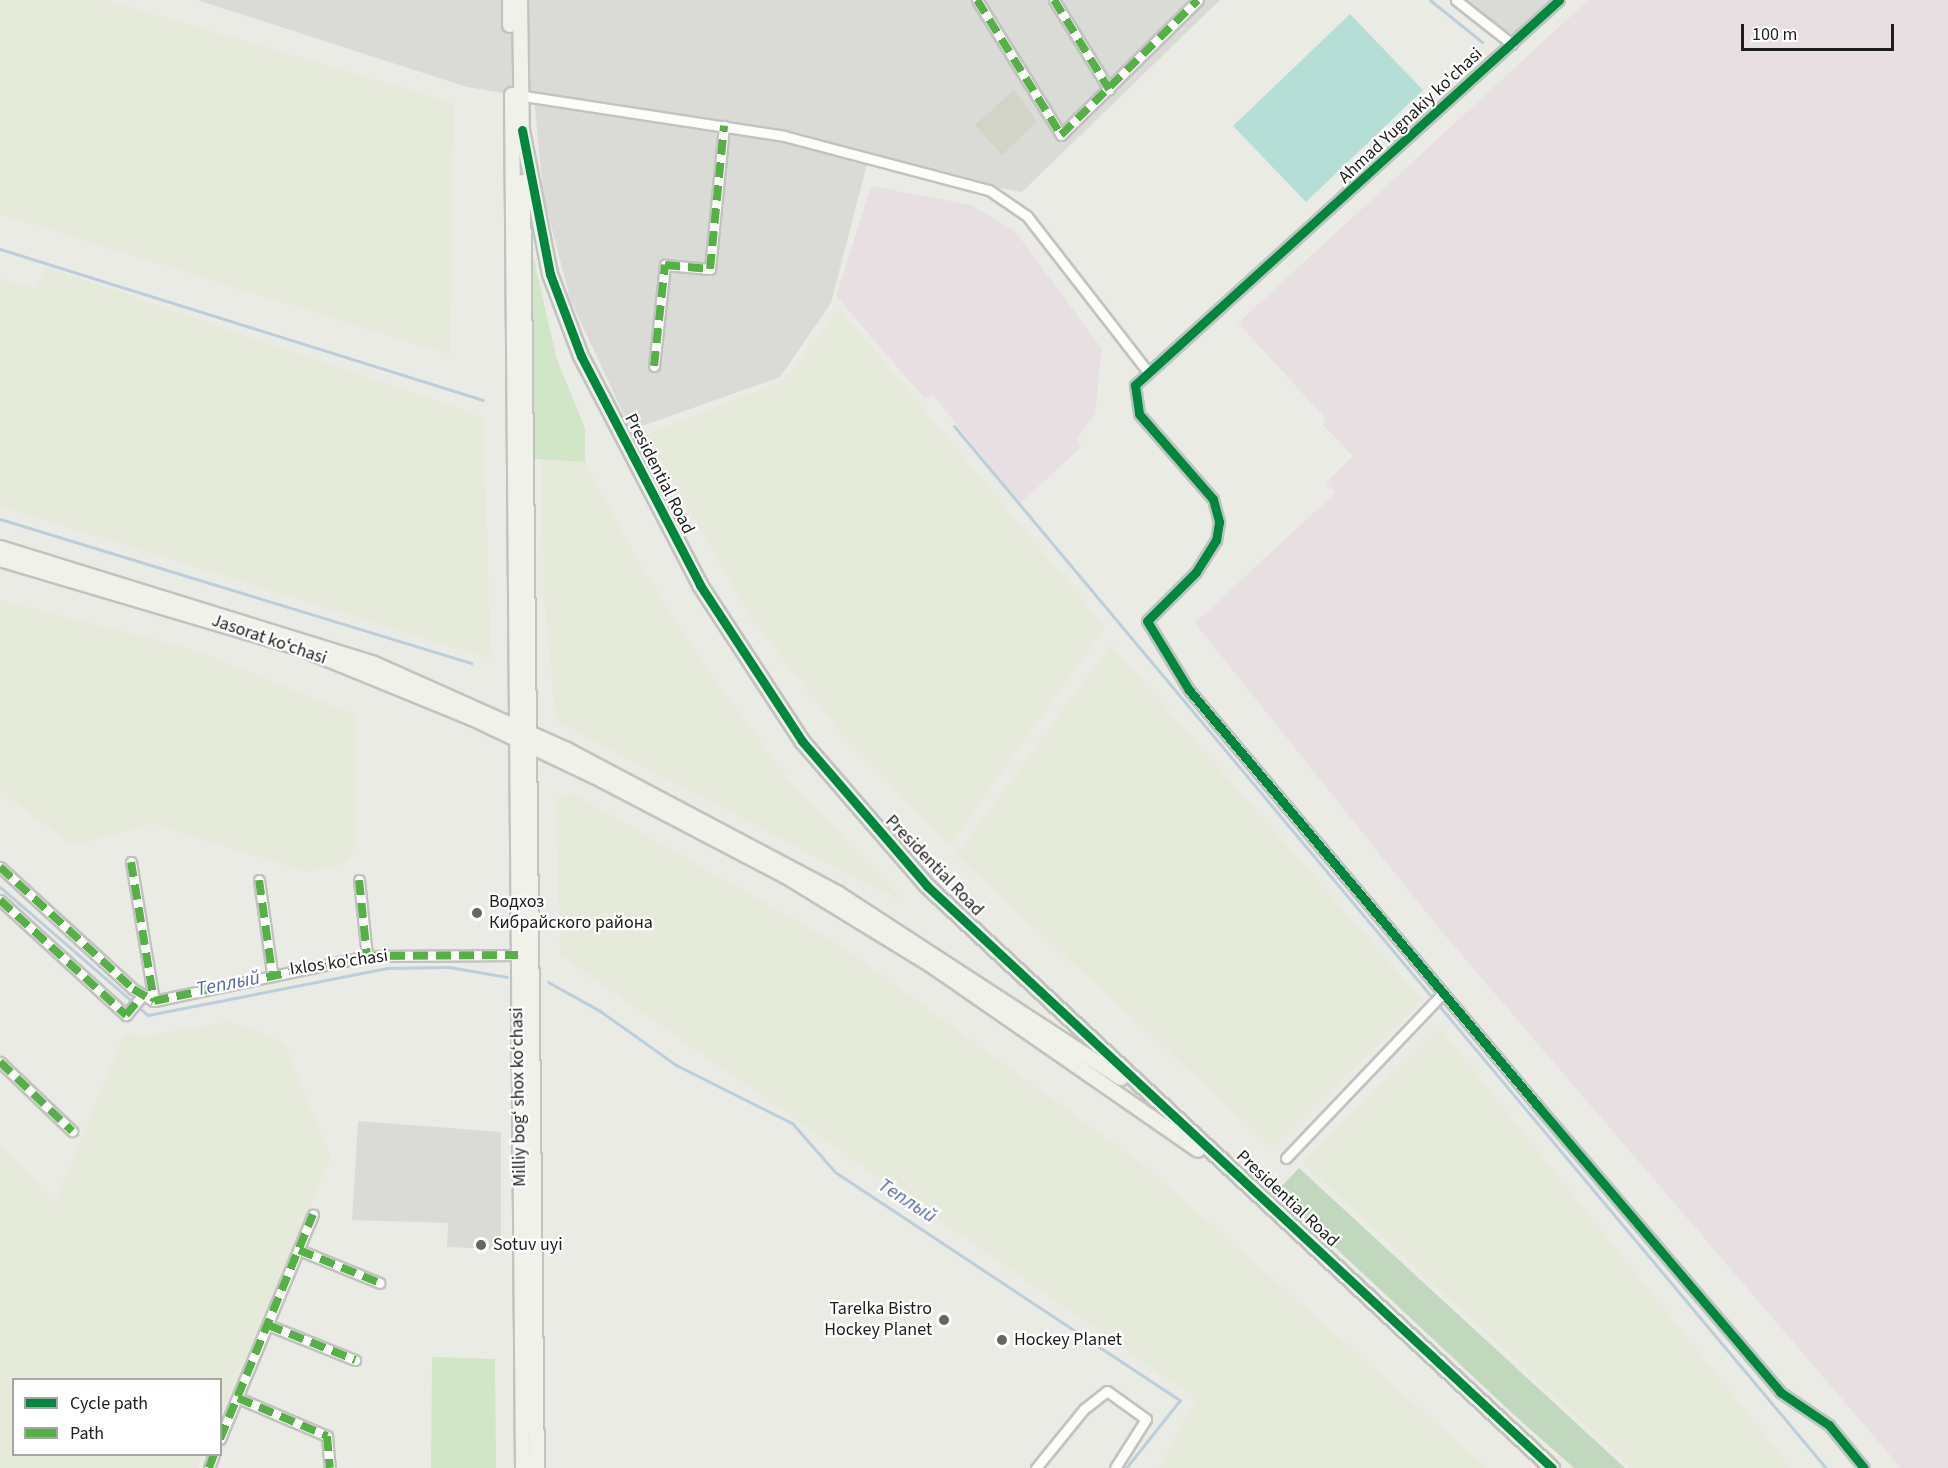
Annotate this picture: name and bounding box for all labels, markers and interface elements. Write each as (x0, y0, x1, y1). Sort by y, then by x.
scale bar (1744, 12, 1897, 50)
text: 100 m (1752, 22, 1797, 47)
street label: Ahmad Yugnakiy ko'chasi (1334, 44, 1488, 188)
street label: Presidential Road (619, 410, 699, 538)
street label: Jasorat koʻchasi (209, 610, 329, 670)
street label: Presidential Road (880, 811, 988, 921)
place label: Водхоз Кибрайского района (489, 892, 653, 934)
marker: Водхоз Кибрайского района (470, 906, 484, 920)
street label: Ixlos ko'chasi (288, 945, 390, 981)
water label: Теплый (194, 966, 262, 1002)
street label: Milliy bog‘ shox ko‘chasi (507, 1007, 531, 1187)
street label: Presidential Road (1231, 1146, 1343, 1252)
water label: Теплый (873, 1173, 941, 1229)
place label: Sotuv uyi (493, 1234, 563, 1256)
marker: Sotuv uyi (474, 1238, 488, 1252)
place label: Tarelka Bistro Hockey Planet (824, 1299, 932, 1342)
marker: Tarelka Bistro Hockey Planet (937, 1313, 951, 1327)
place label: Hockey Planet (1014, 1329, 1122, 1351)
marker: Hockey Planet (995, 1333, 1009, 1347)
legend (12, 1378, 222, 1456)
text: Cycle path (70, 1391, 148, 1416)
text: Path (70, 1421, 104, 1446)

